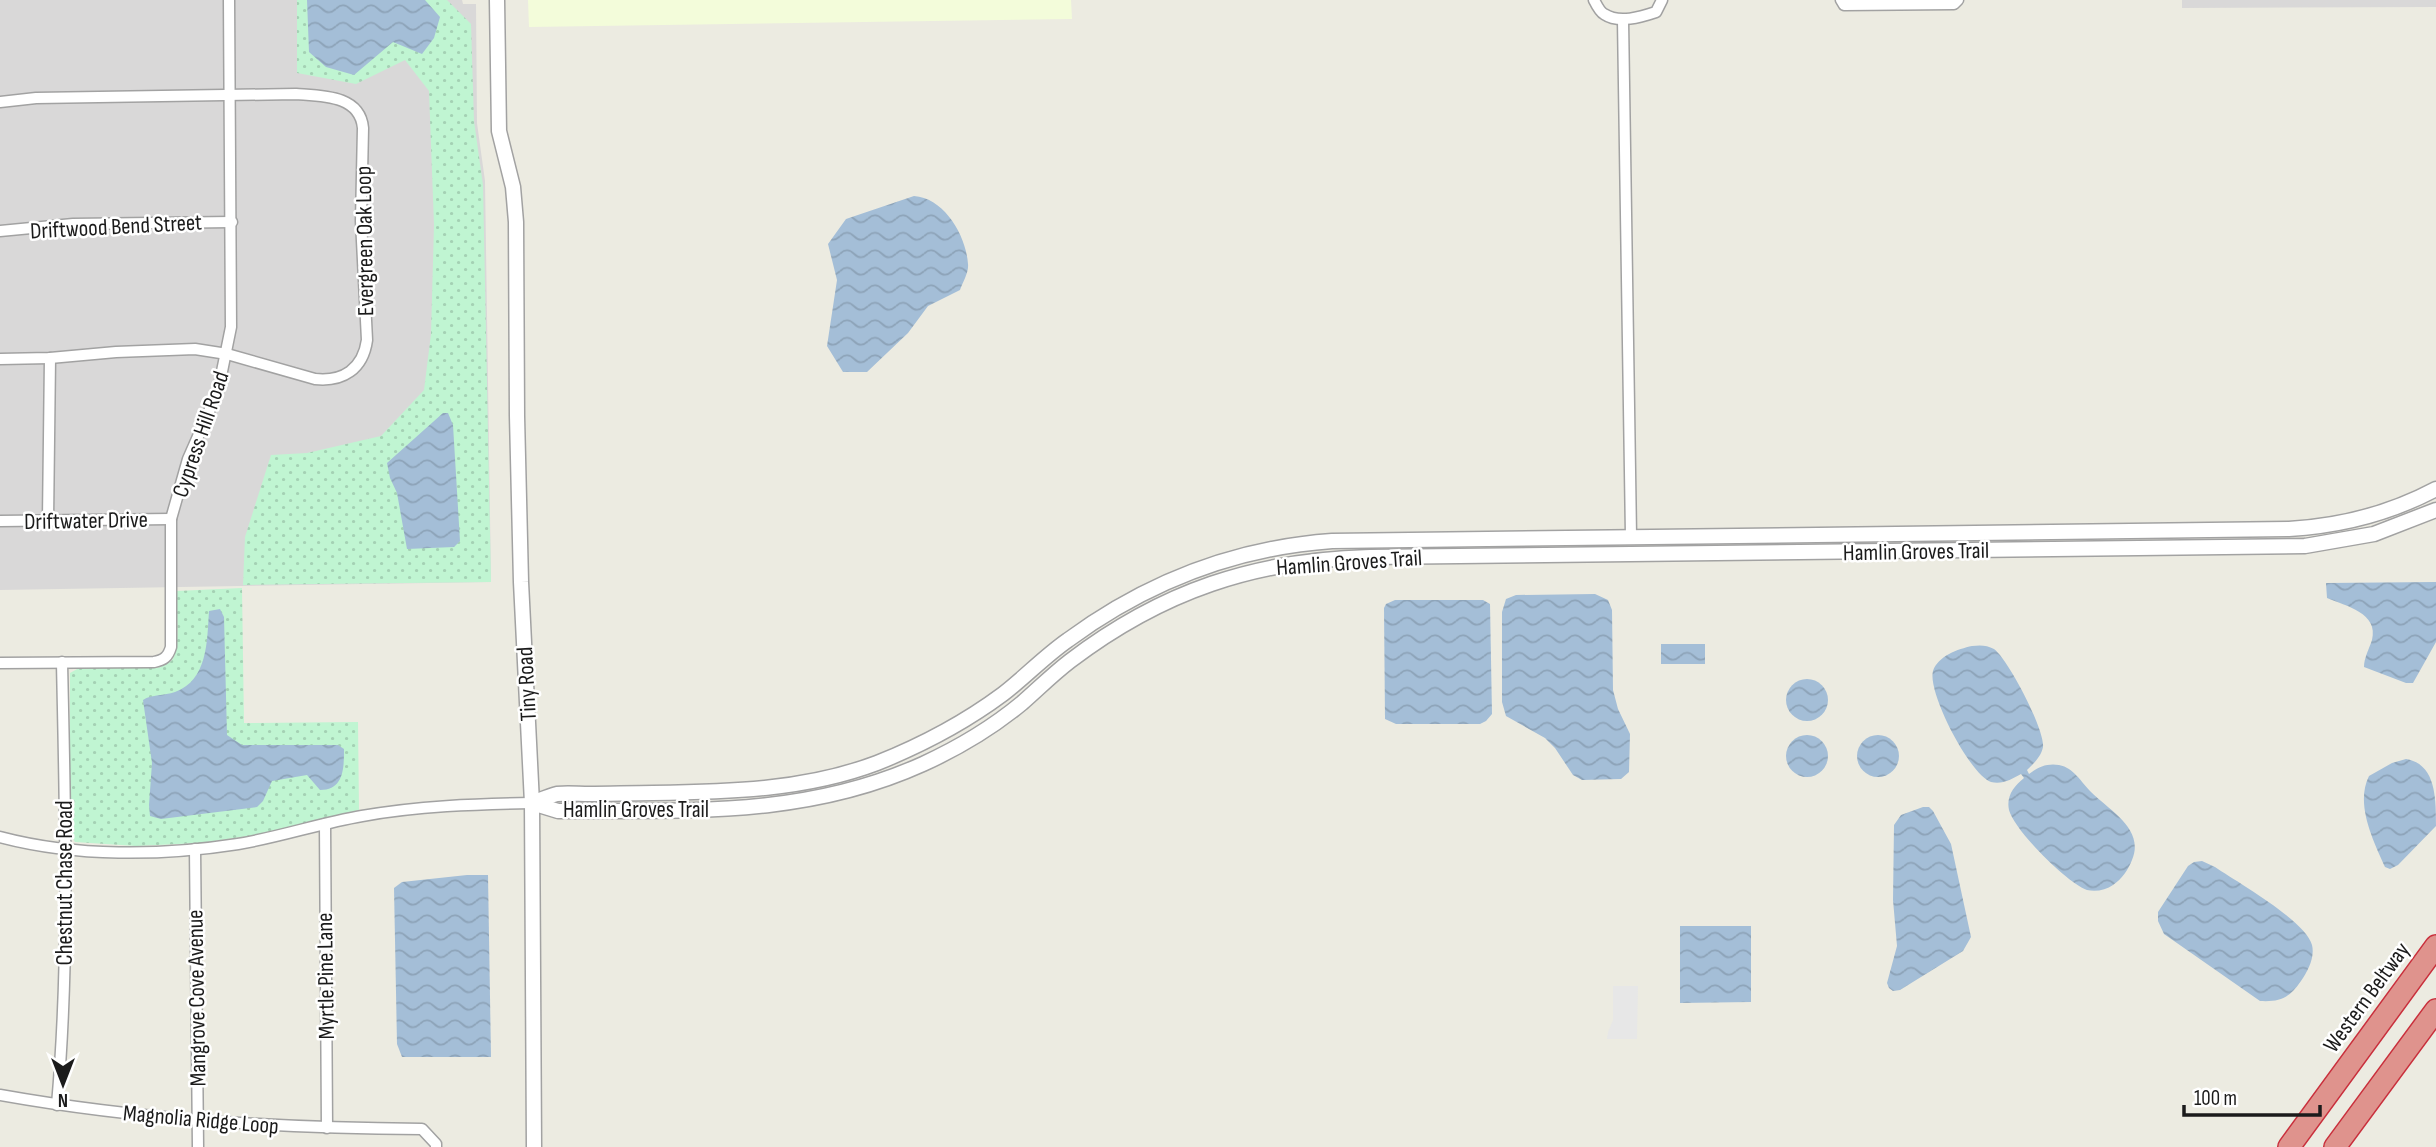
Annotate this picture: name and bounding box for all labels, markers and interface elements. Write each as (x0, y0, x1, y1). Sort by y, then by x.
street label: Evergreen Oak Loop (350, 166, 380, 316)
street label: Driftwood Bend Street (29, 209, 203, 245)
street label: Cypress Hill Road (166, 368, 236, 501)
street label: Driftwater Drive (24, 506, 148, 536)
street label: Hamlin Groves Trail (1843, 537, 1989, 567)
street label: Hamlin Groves Trail (1275, 544, 1423, 582)
street label: Tiny Road (511, 646, 543, 722)
street label: Hamlin Groves Trail (563, 796, 709, 824)
street label: Chestnut Chase Road (51, 801, 79, 965)
street label: Mangrove Cove Avenue (181, 909, 213, 1087)
street label: Myrtle Pine Lane (311, 912, 341, 1040)
street label: Western Beltway (2317, 937, 2416, 1058)
north arrow (28, 1049, 98, 1119)
scale bar (2184, 1074, 2320, 1118)
text: 100 m (2194, 1086, 2237, 1111)
text: N (58, 1088, 68, 1111)
street label: Magnolia Ridge Loop (122, 1099, 280, 1141)

